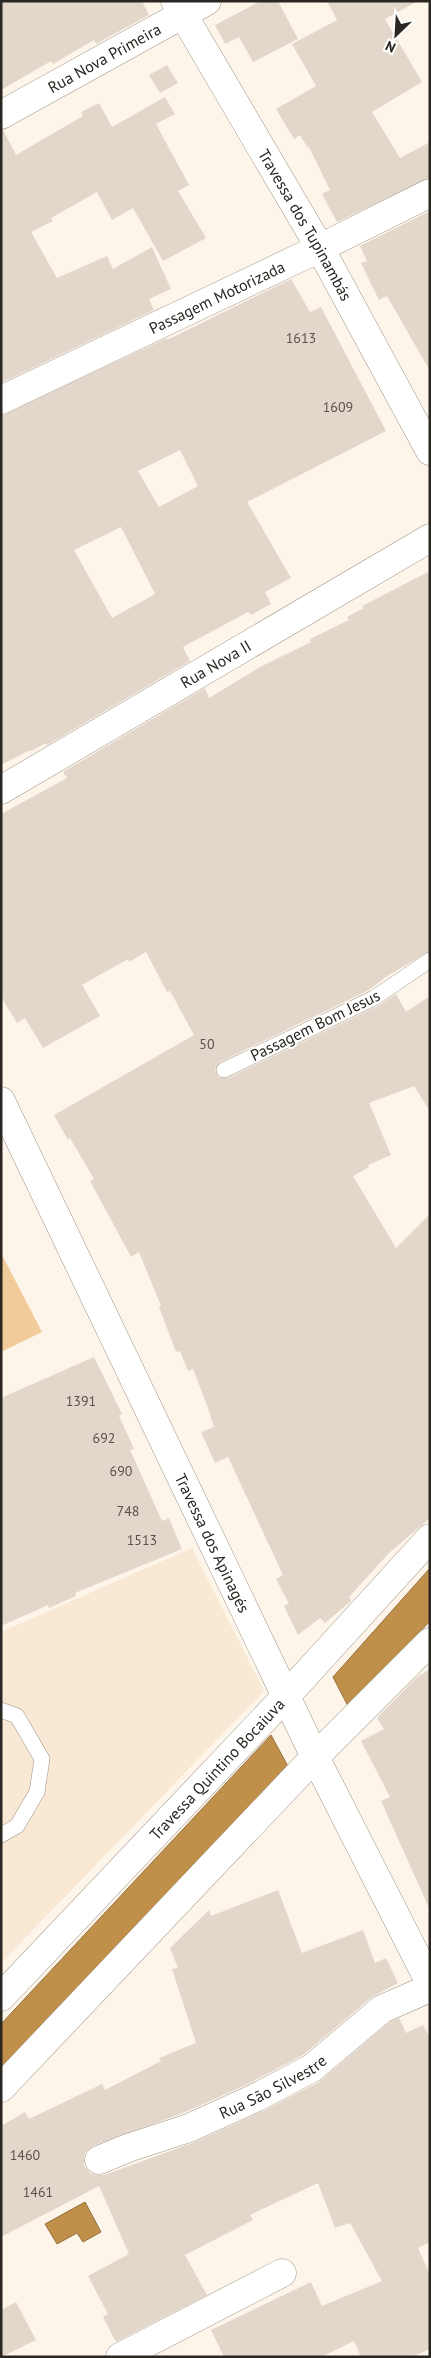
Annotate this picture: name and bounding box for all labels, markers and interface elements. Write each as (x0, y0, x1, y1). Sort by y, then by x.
north arrow (371, 10, 421, 60)
street label: Rua Nova Primeira (44, 19, 164, 97)
text: N (383, 37, 398, 57)
street label: Travessa dos Tupinambás (254, 145, 357, 304)
street label: Passagem Motorizada (146, 256, 288, 338)
house number: 1613 (286, 329, 316, 347)
house number: 1609 (323, 398, 353, 416)
street label: Rua Nova II (177, 635, 255, 692)
street label: Passagem Bom Jesus (247, 985, 383, 1065)
house number: 50 (199, 1035, 215, 1053)
house number: 1391 (66, 1392, 96, 1410)
house number: 692 (93, 1429, 115, 1447)
house number: 690 (110, 1462, 133, 1480)
street label: Travessa dos Apinagés (171, 1470, 255, 1616)
house number: 748 (117, 1502, 139, 1520)
house number: 1513 (127, 1531, 157, 1549)
street label: Travessa Quintino Bocaiuva (145, 1694, 289, 1844)
street label: Rua São Silvestre (216, 2050, 330, 2123)
house number: 1460 (10, 2146, 41, 2164)
house number: 1461 (23, 2183, 53, 2201)

